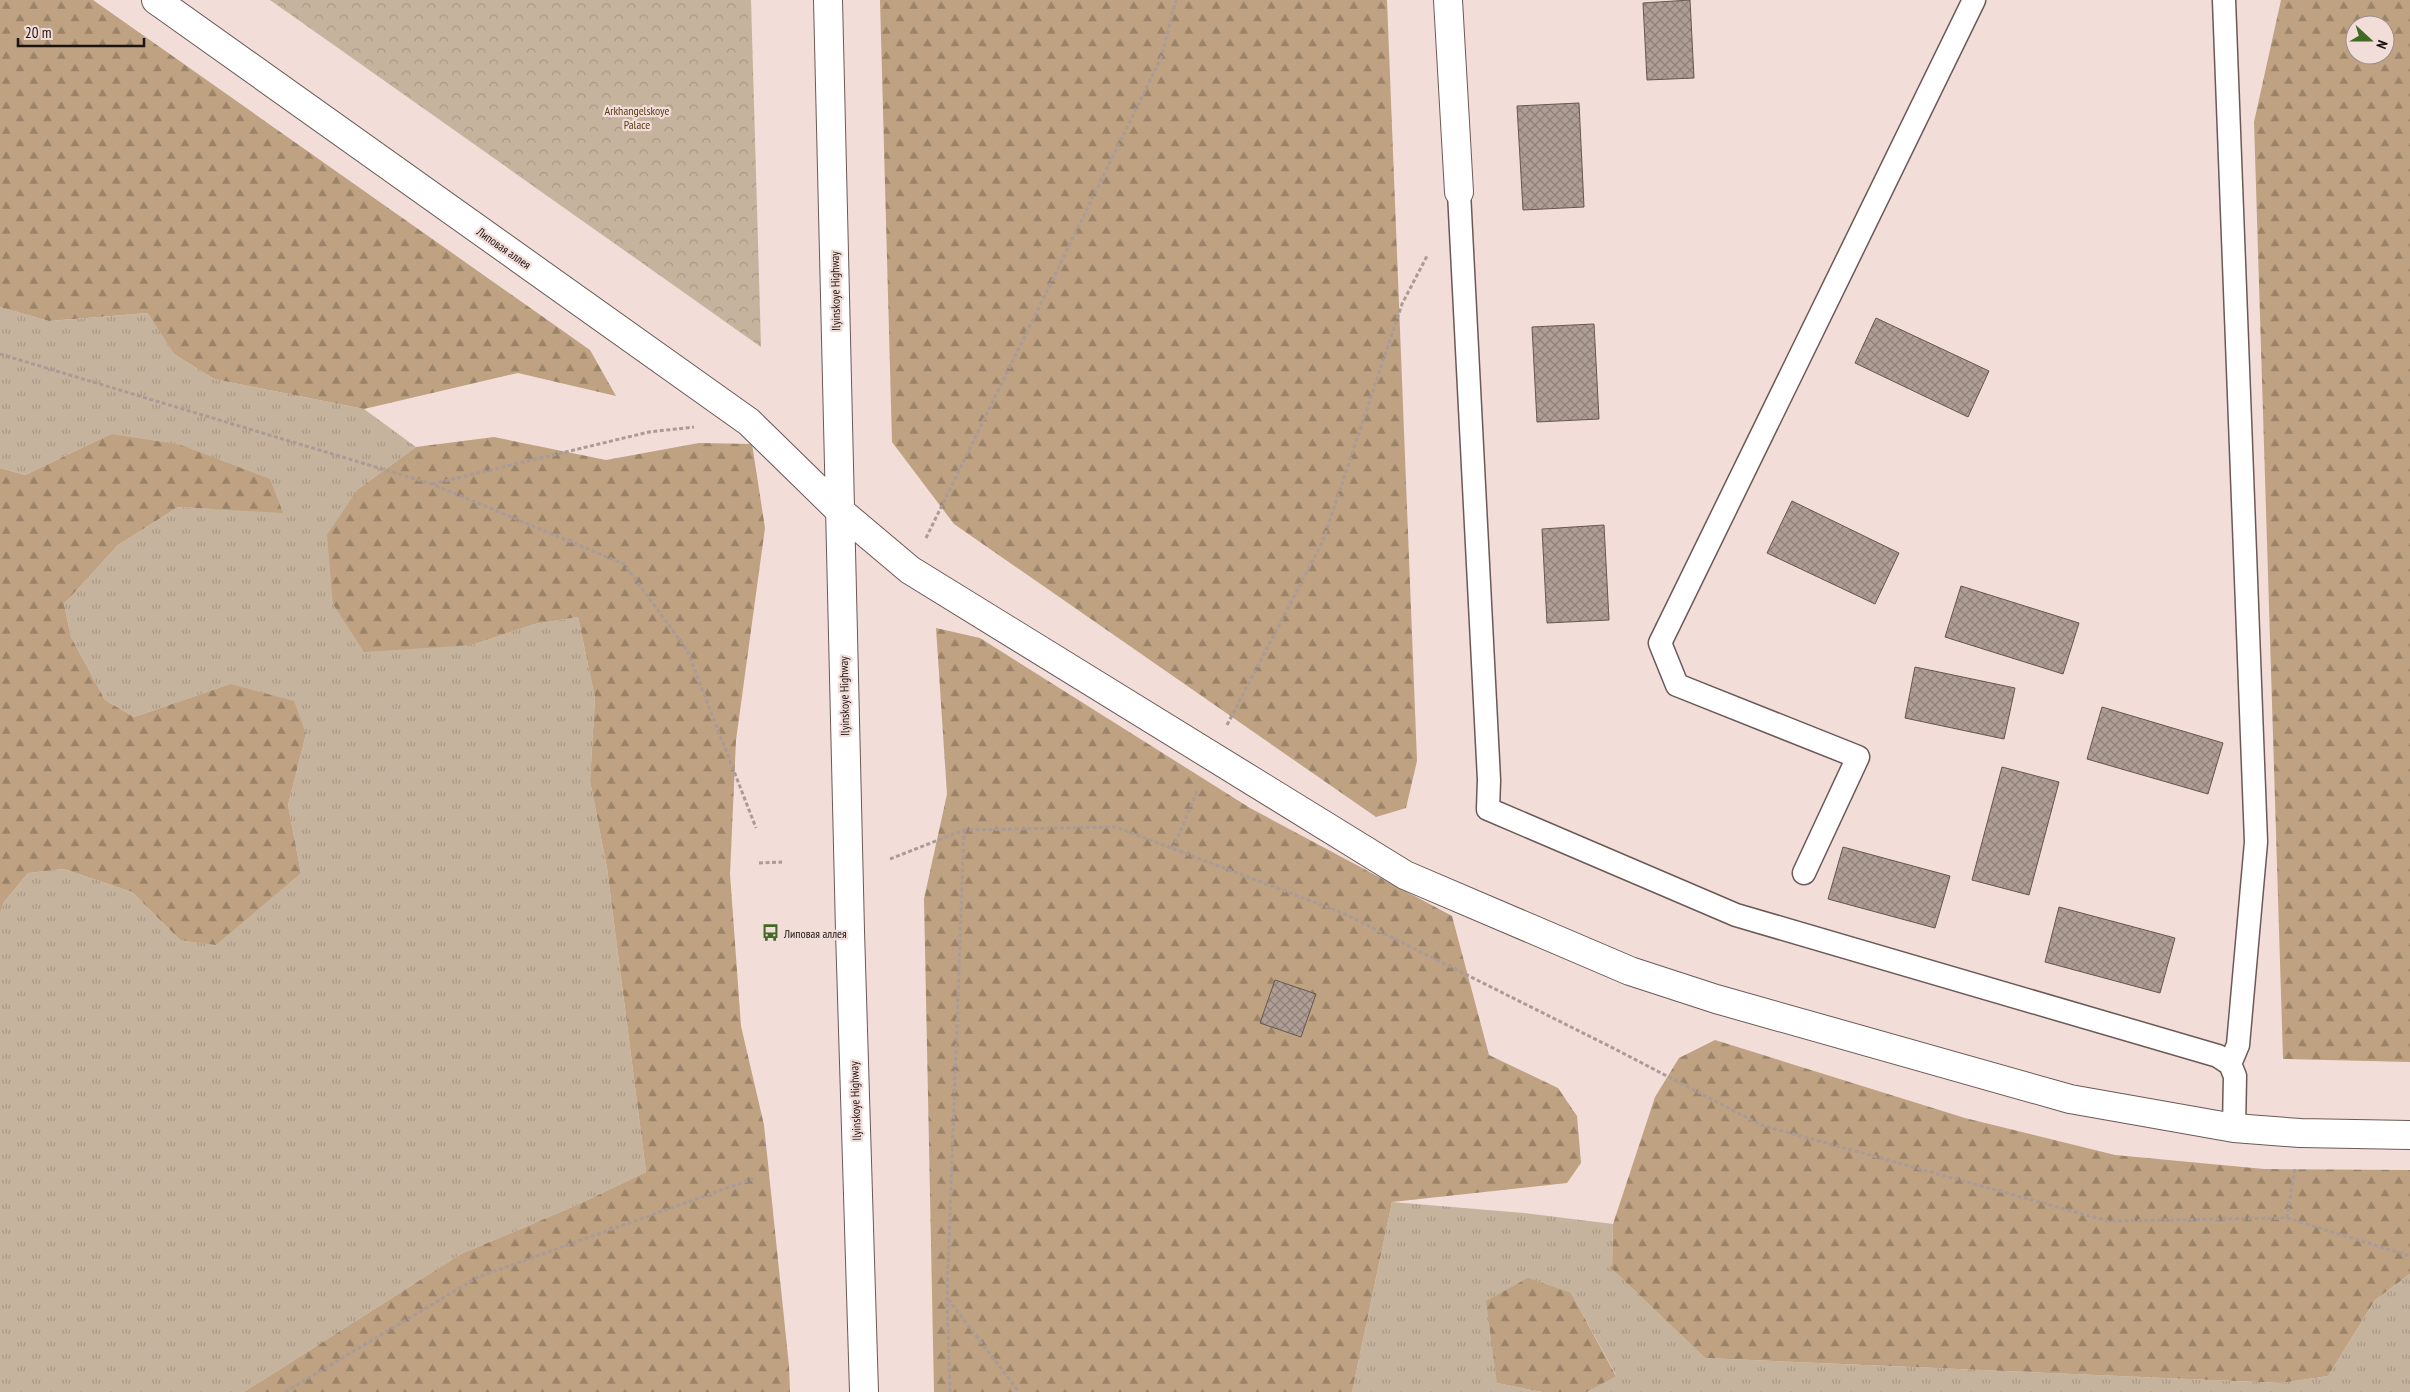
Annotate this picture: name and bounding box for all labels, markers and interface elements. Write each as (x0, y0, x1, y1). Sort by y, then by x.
scale bar (18, 15, 144, 47)
north arrow (2345, 15, 2395, 65)
text: 20 m (25, 23, 51, 42)
text: N (2372, 38, 2392, 51)
park label: Arkhangelskoye Palace (604, 103, 670, 132)
street label: Липовая аллея (473, 223, 534, 272)
street label: Ilyinskoye Highway (827, 251, 843, 331)
street label: Ilyinskoye Highway (836, 656, 852, 736)
bus stop icon: Липовая аллея (760, 923, 780, 943)
place label: Липовая аллея (783, 926, 847, 941)
street label: Ilyinskoye Highway (846, 1061, 864, 1141)

